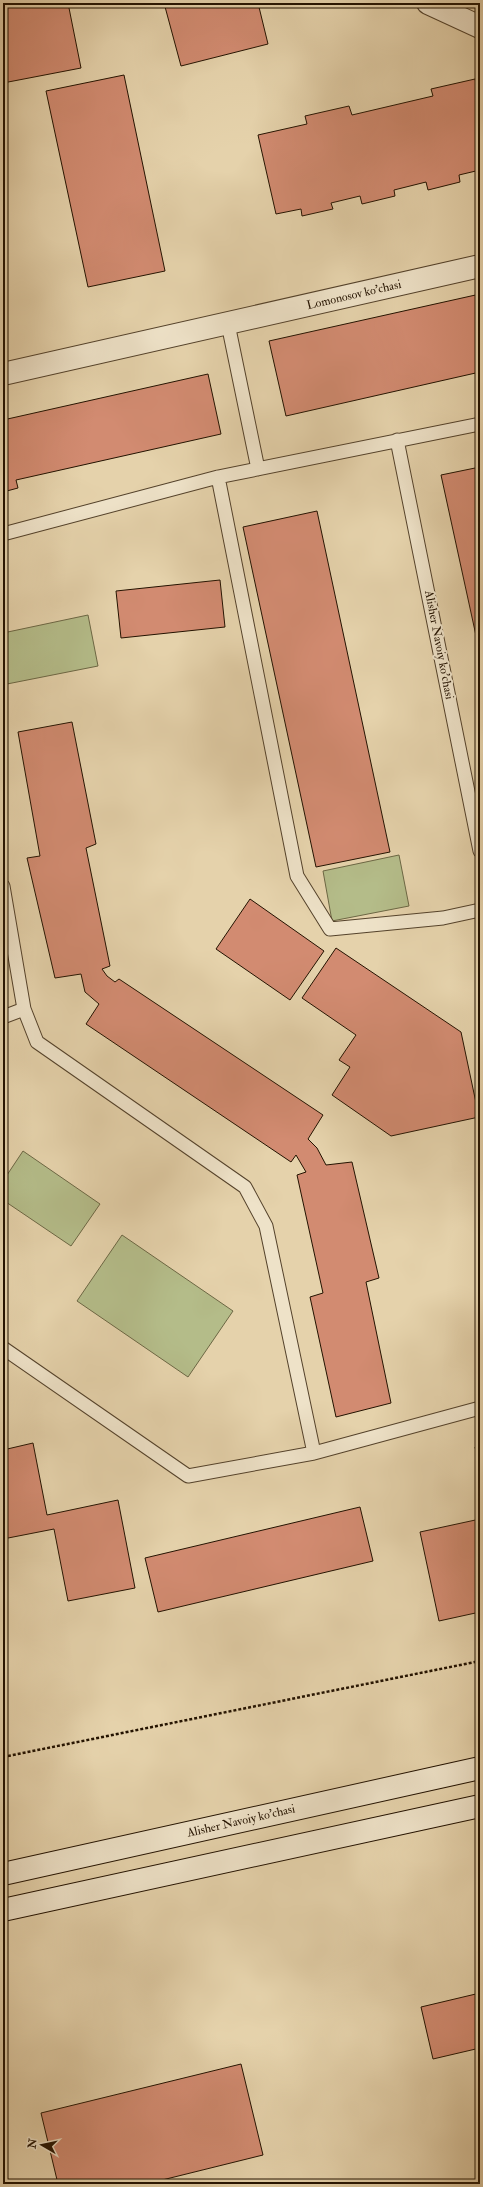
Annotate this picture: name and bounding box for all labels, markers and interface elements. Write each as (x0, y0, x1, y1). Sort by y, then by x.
street label: Lomonosov ko'chasi (305, 277, 403, 313)
street label: Alisher Navoiy ko'chasi (421, 588, 457, 701)
street label: Alisher Navoiy ko'chasi (184, 1801, 297, 1841)
north arrow (22, 2125, 62, 2165)
text: N (25, 2137, 40, 2150)

